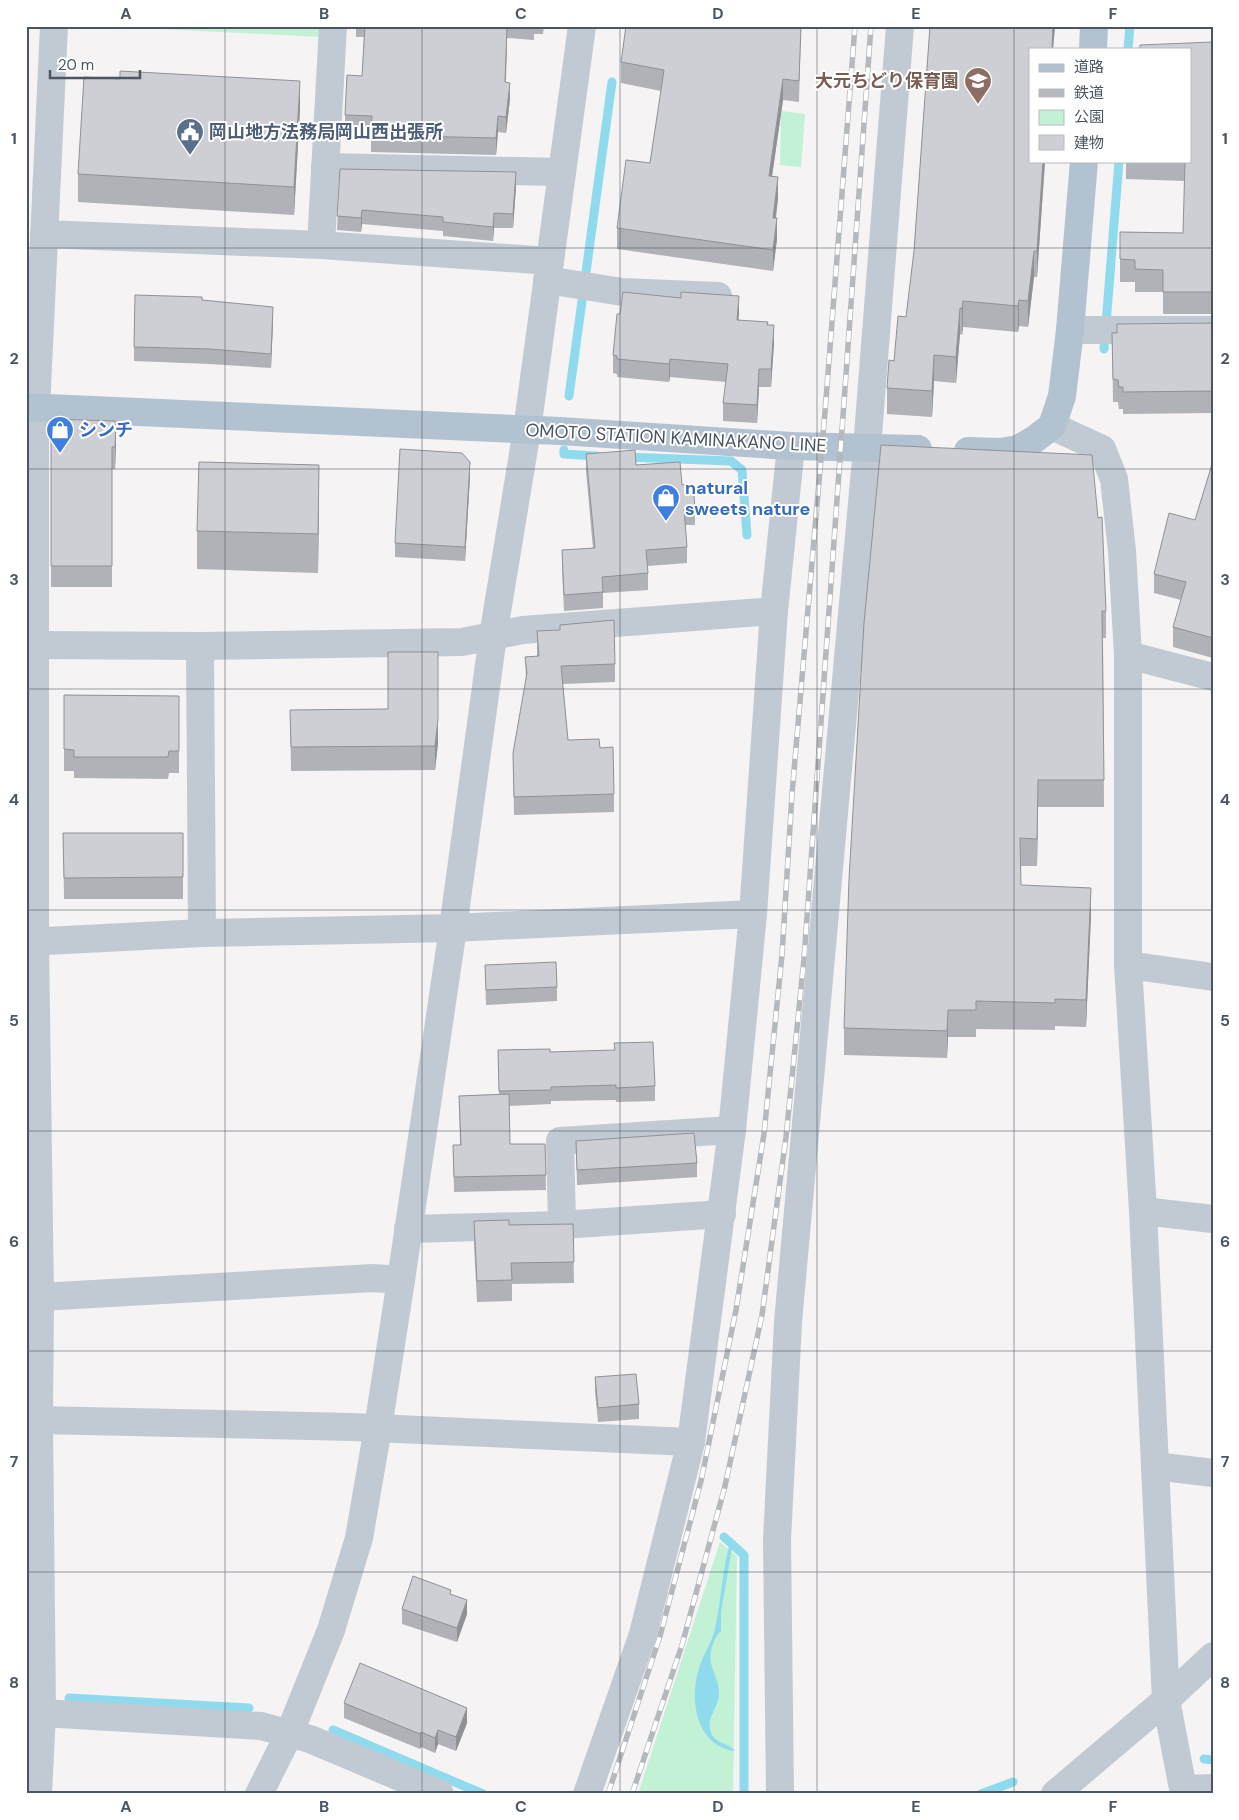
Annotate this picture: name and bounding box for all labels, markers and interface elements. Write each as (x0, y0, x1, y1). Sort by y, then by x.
text: A (120, 3, 132, 24)
text: B (319, 3, 329, 24)
text: C (515, 3, 527, 24)
text: D (712, 3, 724, 24)
text: E (911, 3, 921, 24)
text: F (1109, 3, 1118, 24)
scale bar (50, 48, 140, 80)
legend (1029, 48, 1192, 162)
text: 20 m (58, 55, 94, 75)
text: 道路 (1074, 57, 1104, 77)
school or university icon: 大元ちどり保育園 (963, 66, 993, 105)
place label: 大元ちどり保育園 (815, 69, 959, 93)
text: 鉄道 (1074, 83, 1104, 103)
text: 公園 (1074, 107, 1104, 127)
public building icon: 岡山地方法務局岡山西出張所 (175, 117, 205, 156)
place label: 岡山地方法務局岡山西出張所 (209, 120, 443, 144)
text: 1 (11, 128, 17, 149)
text: 1 (1222, 128, 1228, 149)
text: 建物 (1074, 133, 1104, 153)
text: 2 (9, 348, 19, 369)
text: 2 (1220, 348, 1230, 369)
shop icon: シンチ (45, 415, 75, 454)
place label: シンチ (79, 418, 133, 442)
street label: OMOTO STATION KAMINAKANO LINE (525, 418, 827, 458)
place label: natural sweets nature (685, 476, 811, 521)
shop icon: natural sweets nature (651, 483, 681, 522)
text: 3 (9, 569, 19, 590)
text: 3 (1220, 569, 1230, 590)
text: 4 (9, 789, 19, 810)
text: 4 (1220, 789, 1230, 810)
text: 5 (9, 1010, 19, 1031)
text: 5 (1220, 1010, 1230, 1031)
text: 6 (9, 1231, 19, 1252)
text: 6 (1220, 1231, 1230, 1252)
text: 7 (10, 1451, 19, 1472)
text: 7 (1221, 1451, 1230, 1472)
text: 8 (9, 1672, 19, 1693)
text: 8 (1220, 1672, 1230, 1693)
text: A (120, 1796, 132, 1817)
text: B (319, 1796, 329, 1817)
text: C (515, 1796, 527, 1817)
text: D (712, 1796, 724, 1817)
text: E (911, 1796, 921, 1817)
text: F (1109, 1796, 1118, 1817)

